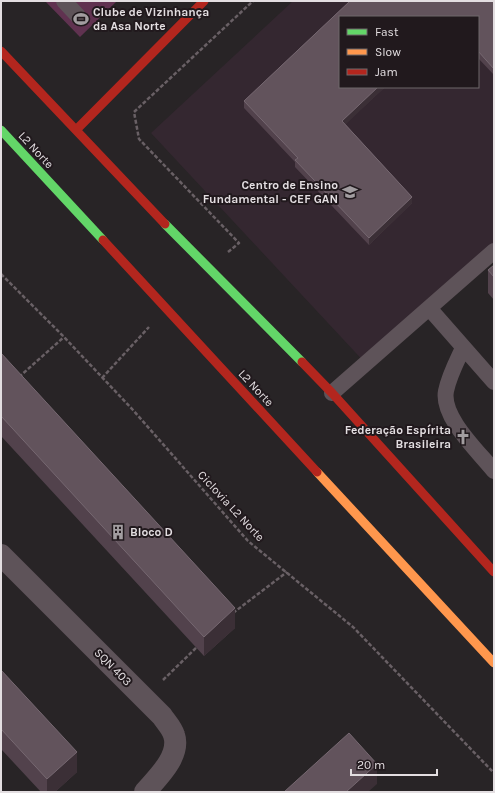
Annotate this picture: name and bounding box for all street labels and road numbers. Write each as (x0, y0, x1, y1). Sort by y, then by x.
street label: L2 Norte (15, 129, 57, 171)
street label: L2 Norte (235, 367, 277, 409)
street label: Ciclovia L2 Norte (195, 468, 267, 544)
street label: SQN 403 (91, 645, 135, 689)

